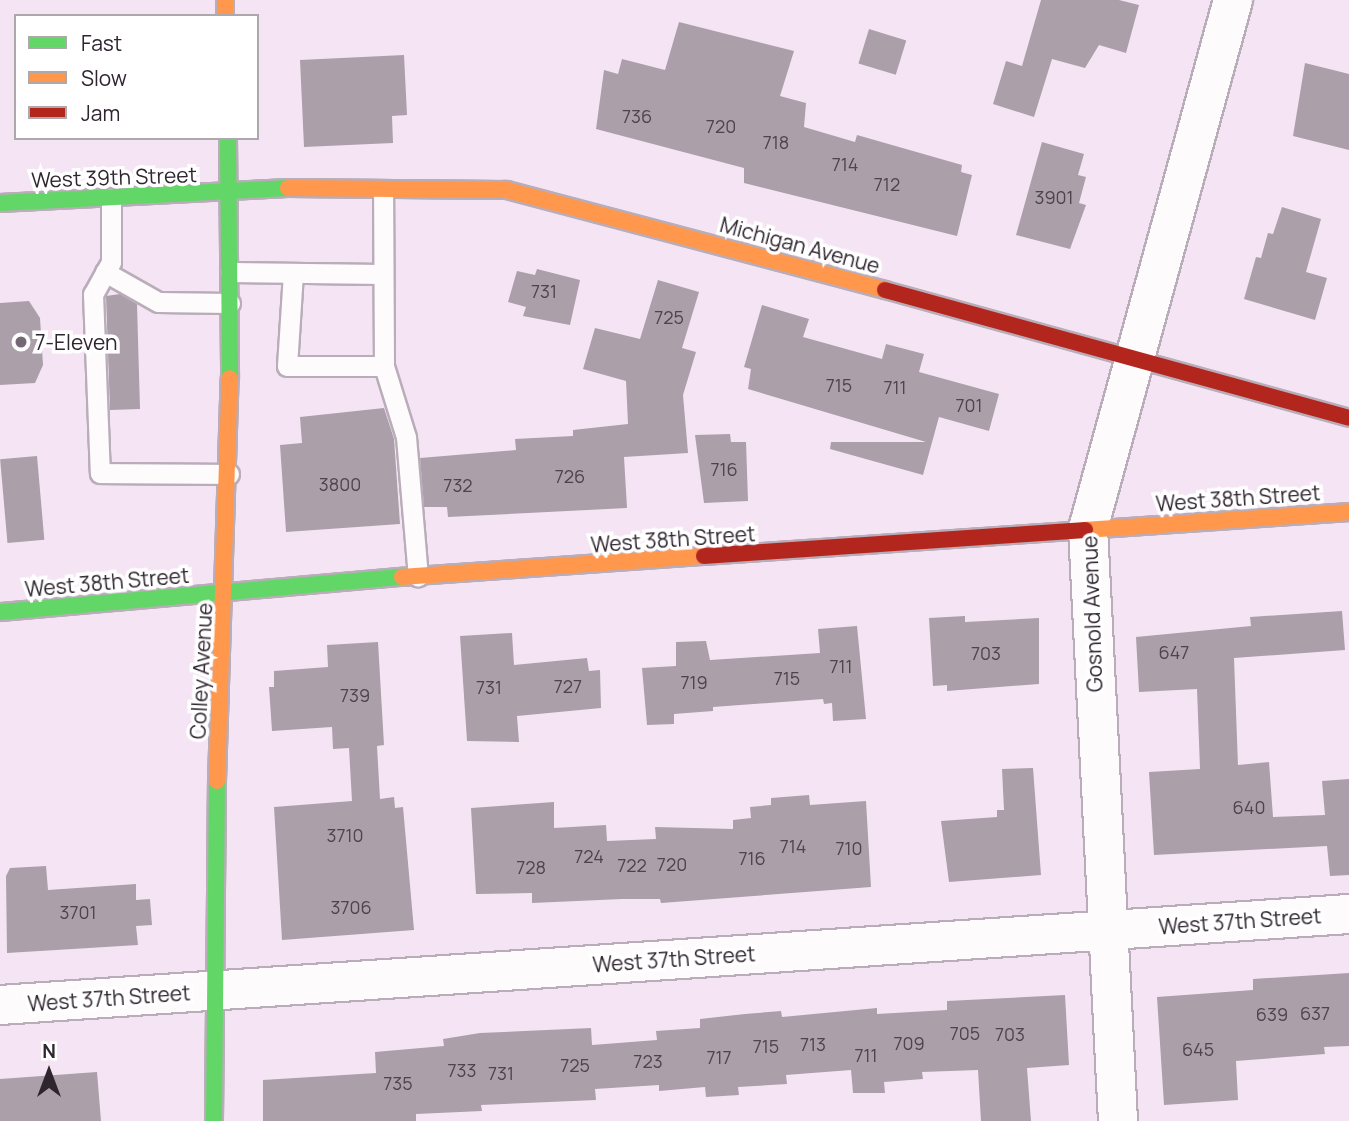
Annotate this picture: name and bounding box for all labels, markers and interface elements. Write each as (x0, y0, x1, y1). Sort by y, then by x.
legend (14, 14, 259, 140)
text: Fast (81, 29, 122, 57)
text: Slow (81, 64, 127, 92)
text: Jam (81, 99, 120, 127)
house number: 736 (622, 105, 652, 127)
house number: 720 (706, 115, 736, 137)
house number: 718 (763, 131, 789, 153)
house number: 714 (832, 153, 858, 175)
street label: West 39th Street (31, 162, 197, 192)
house number: 712 (874, 173, 900, 195)
house number: 3901 (1034, 186, 1074, 208)
street label: Michigan Avenue (717, 212, 883, 278)
house number: 731 (531, 280, 557, 302)
house number: 725 (654, 306, 684, 328)
place label: 7-Eleven (35, 329, 117, 355)
marker: 7-Eleven (13, 334, 29, 350)
house number: 715 (826, 374, 852, 396)
house number: 711 (883, 376, 907, 398)
house number: 701 (955, 394, 983, 416)
house number: 716 (710, 458, 738, 480)
house number: 726 (555, 465, 585, 487)
house number: 3800 (319, 473, 361, 495)
house number: 732 (443, 474, 473, 496)
street label: West 38th Street (1155, 480, 1321, 516)
street label: West 38th Street (590, 521, 756, 557)
street label: Gosnold Avenue (1077, 535, 1107, 693)
street label: West 38th Street (24, 562, 190, 602)
street label: Colley Avenue (185, 602, 217, 740)
house number: 647 (1159, 641, 1189, 663)
house number: 703 (971, 642, 1001, 664)
house number: 711 (829, 655, 853, 677)
house number: 715 (774, 667, 800, 689)
house number: 719 (680, 671, 708, 693)
house number: 727 (554, 675, 582, 697)
house number: 731 (476, 676, 502, 698)
house number: 739 (340, 684, 370, 706)
house number: 640 (1233, 796, 1265, 818)
house number: 3710 (327, 824, 363, 846)
house number: 714 (780, 835, 806, 857)
house number: 710 (835, 837, 863, 859)
house number: 724 (574, 845, 604, 867)
house number: 716 (738, 847, 766, 869)
house number: 720 (657, 853, 687, 875)
house number: 722 (617, 854, 647, 876)
house number: 728 (516, 856, 546, 878)
house number: 3706 (330, 896, 372, 918)
house number: 3701 (60, 901, 96, 923)
street label: West 37th Street (1158, 903, 1322, 939)
street label: West 37th Street (592, 941, 756, 977)
street label: West 37th Street (27, 980, 191, 1016)
house number: 637 (1300, 1002, 1330, 1024)
house number: 639 (1256, 1003, 1288, 1025)
house number: 705 (950, 1022, 980, 1044)
house number: 703 (995, 1023, 1025, 1045)
house number: 709 (893, 1032, 925, 1054)
house number: 713 (800, 1033, 826, 1055)
house number: 715 (753, 1035, 779, 1057)
north arrow (14, 1037, 84, 1107)
text: N (42, 1038, 56, 1064)
house number: 645 (1182, 1038, 1214, 1060)
house number: 711 (854, 1044, 878, 1066)
house number: 717 (706, 1046, 732, 1068)
house number: 723 (633, 1050, 663, 1072)
house number: 725 (560, 1054, 590, 1076)
house number: 733 (448, 1059, 476, 1081)
house number: 731 (488, 1062, 514, 1084)
house number: 735 (383, 1072, 413, 1094)

